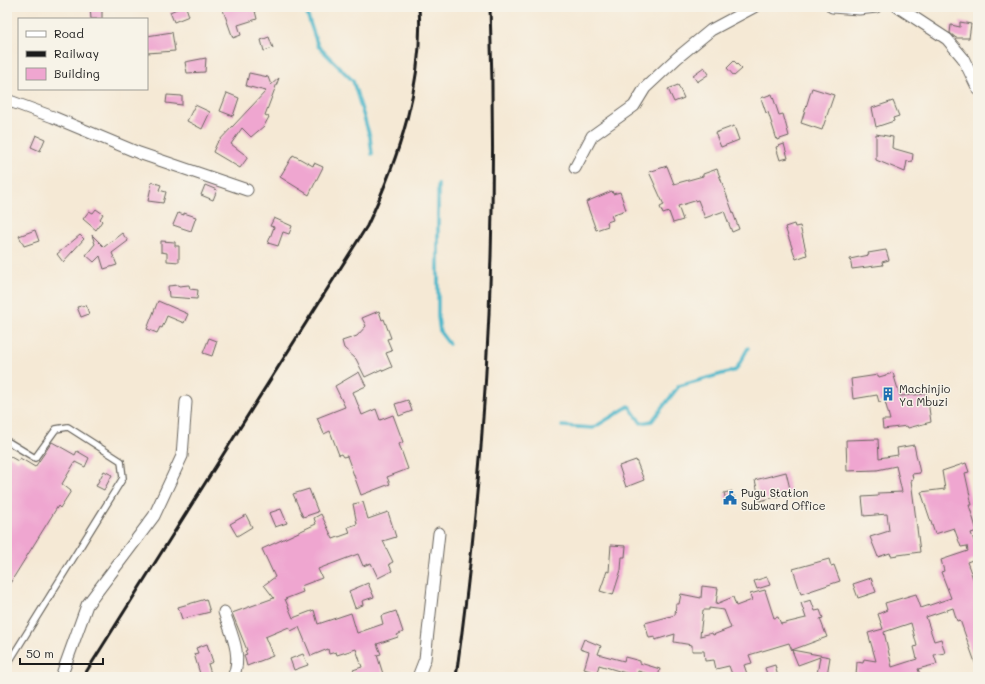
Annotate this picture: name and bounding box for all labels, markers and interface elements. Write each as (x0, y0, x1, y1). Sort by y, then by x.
legend (18, 18, 148, 90)
text: Road (54, 25, 84, 41)
text: Railway (54, 45, 99, 61)
text: Building (54, 65, 100, 81)
place label: Machinjio Ya Mbuzi (899, 381, 951, 409)
building icon: Machinjio Ya Mbuzi (880, 386, 896, 402)
place label: Pugu Station Subward Office (741, 485, 826, 513)
public building icon: Pugu Station Subward Office (722, 490, 738, 506)
scale bar (20, 640, 103, 666)
text: 50 m (26, 645, 54, 661)

